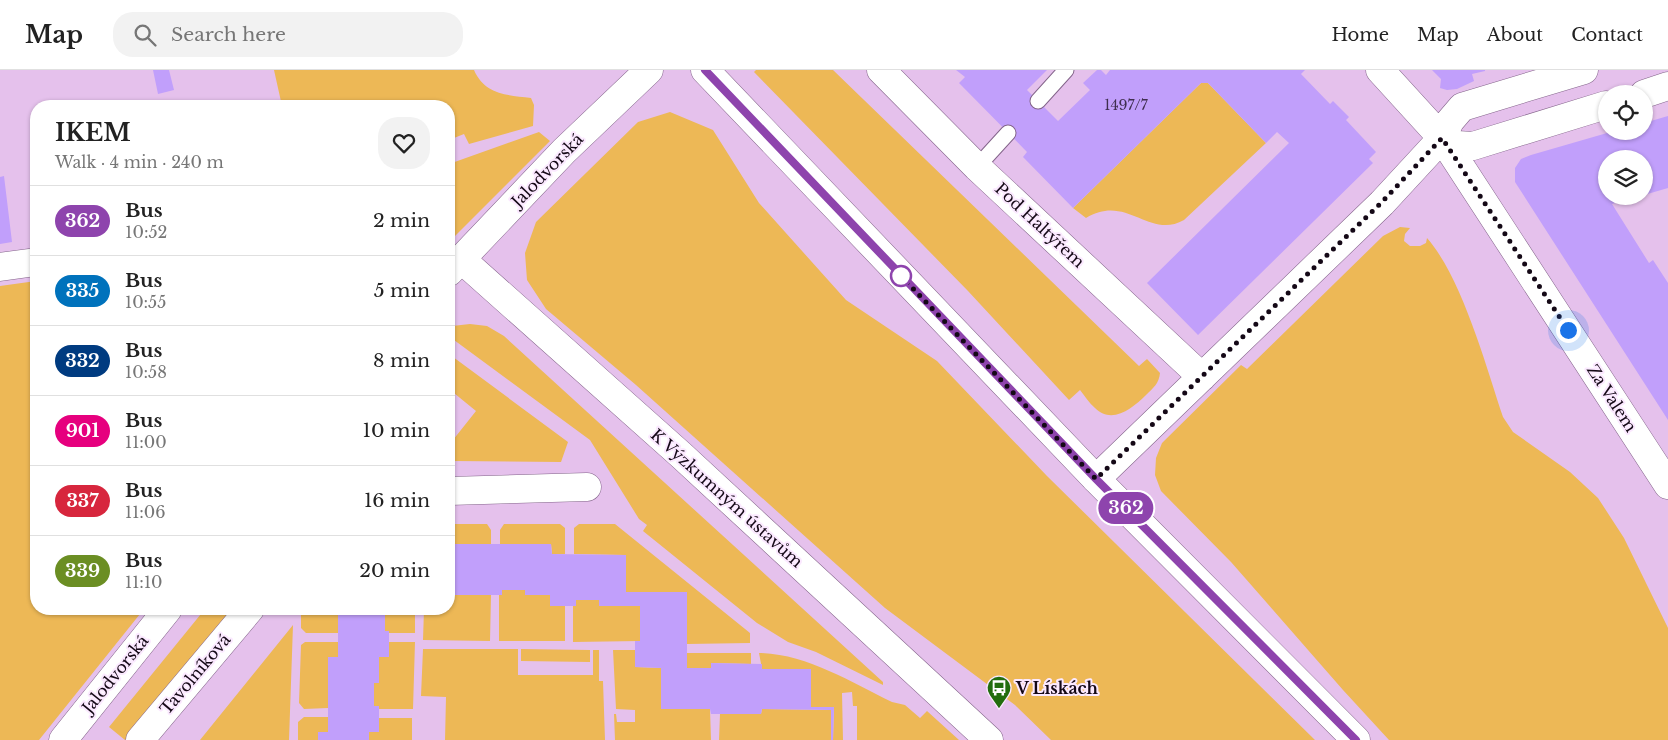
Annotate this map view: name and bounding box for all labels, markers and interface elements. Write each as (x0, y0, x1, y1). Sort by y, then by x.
search box (113, 12, 463, 57)
text: Map (25, 20, 83, 49)
icon: search (131, 21, 159, 49)
text: Search here (171, 23, 286, 46)
text: Home (1331, 24, 1389, 46)
text: Map (1417, 24, 1459, 46)
text: About (1487, 24, 1543, 46)
text: Contact (1571, 24, 1643, 46)
map controls (1598, 85, 1653, 205)
button: locate (1598, 85, 1653, 140)
house number: 1497/7 (1104, 96, 1149, 114)
button: heart (378, 117, 430, 169)
text: IKEM (55, 118, 131, 147)
street label: Jalodvorská (506, 129, 587, 212)
button: layers (1598, 150, 1653, 205)
text: Walk · 4 min · 240 m (55, 152, 224, 172)
street label: Pod Haltýřem (991, 178, 1089, 272)
text: Bus (125, 199, 163, 222)
text: 2 min (373, 209, 430, 232)
text: 362 (65, 210, 100, 232)
text: 10:52 (125, 222, 167, 242)
unlabelled marker (890, 265, 912, 287)
text: Bus (125, 269, 162, 292)
text: 5 min (374, 279, 430, 302)
text: 335 (66, 280, 99, 302)
text: 10:55 (125, 292, 166, 312)
your location (1556, 318, 1581, 343)
text: Bus (125, 339, 162, 362)
text: 8 min (373, 349, 430, 372)
text: 332 (65, 350, 100, 372)
street label: Za Valem (1583, 361, 1641, 435)
text: 10:58 (125, 362, 167, 382)
text: Bus (125, 409, 162, 432)
text: 10 min (363, 419, 430, 442)
text: 901 (66, 420, 99, 442)
street label: K Výzkumným ústavům (647, 424, 807, 572)
text: 11:00 (125, 432, 167, 452)
text: Bus (125, 479, 162, 502)
text: 16 min (364, 489, 430, 512)
text: 337 (66, 490, 99, 512)
line badge: 362 (1097, 492, 1155, 524)
text: 362 (1108, 497, 1144, 519)
text: 11:06 (125, 502, 166, 522)
text: Bus (125, 549, 162, 572)
text: 20 min (359, 559, 430, 582)
text: 339 (65, 560, 100, 582)
text: 11:10 (125, 572, 162, 592)
street label: Tavolníková (155, 629, 235, 718)
street label: Jalodvorská (76, 631, 153, 719)
bus stop icon: V Lískách (986, 675, 1012, 709)
place label: V Lískách (1015, 678, 1099, 698)

